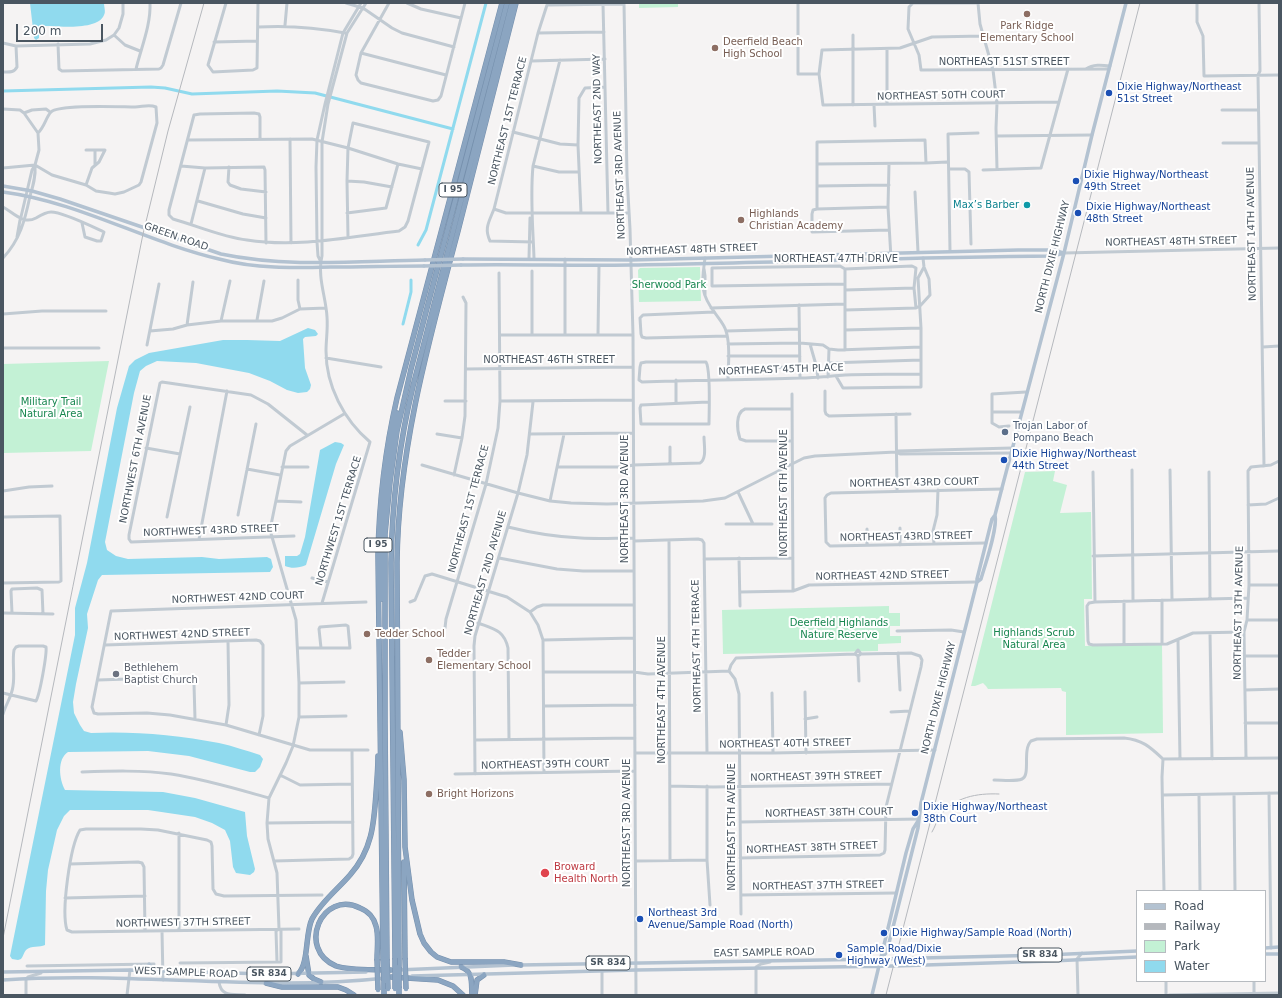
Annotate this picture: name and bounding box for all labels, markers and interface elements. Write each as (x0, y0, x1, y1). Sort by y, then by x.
marker: Park Ridge Elementary School (1022, 9, 1032, 19)
scale bar (18, 16, 105, 42)
place label: Park Ridge Elementary School (980, 20, 1074, 44)
text: 200 m (23, 24, 61, 38)
place label: Deerfield Beach High School (723, 36, 803, 60)
marker: Deerfield Beach High School (710, 43, 720, 53)
street label: NORTHEAST 2ND WAY (591, 54, 605, 164)
street label: NORTHEAST 1ST TERRACE (486, 56, 530, 186)
street label: NORTHEAST 51ST STREET (939, 56, 1069, 68)
place label: Dixie Highway/Northeast 51st Street (1117, 81, 1241, 104)
marker: Dixie Highway/Northeast 51st Street (1104, 88, 1114, 98)
street label: NORTHEAST 50TH COURT (877, 89, 1005, 103)
street label: NORTHEAST 3RD AVENUE (612, 110, 628, 240)
street label: NORTHEAST 14TH AVENUE (1245, 167, 1259, 301)
place label: Dixie Highway/Northeast 49th Street (1084, 169, 1208, 192)
marker: Dixie Highway/Northeast 49th Street (1071, 176, 1081, 186)
road number: I 95 (439, 183, 467, 197)
place label: Max’s Barber (953, 199, 1019, 211)
street label: NORTH DIXIE HIGHWAY (1033, 199, 1073, 315)
marker: Max’s Barber (1022, 200, 1032, 210)
place label: Dixie Highway/Northeast 48th Street (1086, 201, 1210, 224)
place label: Highlands Christian Academy (749, 208, 843, 232)
marker: Dixie Highway/Northeast 48th Street (1073, 208, 1083, 218)
marker: Highlands Christian Academy (736, 215, 746, 225)
street label: GREEN ROAD (142, 220, 210, 254)
street label: NORTHEAST 48TH STREET (1105, 235, 1237, 249)
street label: NORTHEAST 48TH STREET (626, 242, 758, 258)
street label: NORTHEAST 47TH DRIVE (774, 253, 898, 265)
park label: Sherwood Park (632, 279, 706, 291)
street label: NORTHEAST 46TH STREET (483, 354, 615, 366)
street label: NORTHEAST 45TH PLACE (718, 362, 844, 378)
street label: NORTHWEST 6TH AVENUE (118, 394, 154, 524)
park label: Military Trail Natural Area (19, 396, 83, 420)
place label: Trojan Labor of Pompano Beach (1013, 420, 1094, 444)
marker: Trojan Labor of Pompano Beach (1000, 427, 1010, 437)
street label: NORTHEAST 6TH AVENUE (778, 429, 790, 557)
street label: NORTHEAST 3RD AVENUE (619, 435, 631, 563)
street label: NORTHEAST 1ST TERRACE (446, 444, 492, 574)
place label: Dixie Highway/Northeast 44th Street (1012, 448, 1136, 472)
street label: NORTHWEST 1ST TERRACE (314, 455, 364, 587)
marker: Dixie Highway/Northeast 44th Street (999, 455, 1009, 465)
street label: NORTHEAST 43RD COURT (849, 476, 979, 490)
street label: NORTHEAST 2ND AVENUE (462, 509, 510, 637)
street label: NORTHWEST 43RD STREET (143, 523, 279, 539)
street label: NORTHEAST 43RD STREET (840, 530, 972, 544)
road number: I 95 (364, 538, 392, 552)
street label: NORTHEAST 13TH AVENUE (1232, 546, 1246, 680)
street label: NORTHEAST 42ND STREET (815, 569, 949, 583)
street label: NORTHEAST 4TH TERRACE (690, 579, 704, 713)
street label: NORTHWEST 42ND COURT (172, 590, 304, 606)
park label: Deerfield Highlands Nature Reserve (790, 617, 888, 640)
street label: NORTHWEST 42ND STREET (114, 627, 250, 643)
park label: Highlands Scrub Natural Area (993, 627, 1075, 650)
place label: Tedder School (375, 628, 445, 640)
marker: Tedder School (362, 629, 372, 639)
street label: NORTHEAST 4TH AVENUE (656, 636, 668, 764)
street label: NORTH DIXIE HIGHWAY (919, 640, 959, 756)
place label: Tedder Elementary School (437, 648, 531, 672)
marker: Tedder Elementary School (424, 655, 434, 665)
place label: Bethlehem Baptist Church (124, 662, 198, 686)
marker: Bethlehem Baptist Church (111, 669, 121, 679)
street label: NORTHEAST 40TH STREET (719, 737, 851, 751)
street label: NORTHEAST 39TH COURT (481, 758, 609, 772)
street label: NORTHEAST 3RD AVENUE (621, 759, 633, 887)
street label: NORTHEAST 5TH AVENUE (726, 763, 738, 891)
street label: NORTHEAST 39TH STREET (750, 770, 882, 784)
place label: Bright Horizons (437, 788, 514, 800)
marker: Bright Horizons (424, 789, 434, 799)
place label: Dixie Highway/Northeast 38th Court (923, 801, 1047, 824)
street label: NORTHEAST 38TH COURT (765, 806, 893, 820)
marker: Dixie Highway/Northeast 38th Court (910, 808, 920, 818)
street label: NORTHEAST 38TH STREET (746, 840, 878, 856)
place label: Broward Health North (554, 861, 618, 884)
marker: Broward Health North (539, 867, 551, 879)
street label: NORTHEAST 37TH STREET (752, 879, 884, 893)
legend (1136, 890, 1266, 982)
text: Road (1174, 899, 1204, 913)
place label: Northeast 3rd Avenue/Sample Road (North) (648, 907, 793, 930)
marker: Northeast 3rd Avenue/Sample Road (North) (635, 914, 645, 924)
street label: NORTHWEST 37TH STREET (116, 916, 250, 930)
text: Railway (1174, 919, 1220, 933)
place label: Dixie Highway/Sample Road (North) (892, 927, 1072, 939)
marker: Dixie Highway/Sample Road (North) (879, 928, 889, 938)
text: Park (1174, 939, 1200, 953)
place label: Sample Road/Dixie Highway (West) (847, 943, 941, 966)
street label: EAST SAMPLE ROAD (713, 946, 815, 960)
road number: SR 834 (1018, 948, 1062, 962)
marker: Sample Road/Dixie Highway (West) (834, 950, 844, 960)
road number: SR 834 (586, 956, 630, 970)
text: Water (1174, 959, 1209, 973)
street label: WEST SAMPLE ROAD (134, 965, 238, 981)
road number: SR 834 (247, 967, 291, 981)

